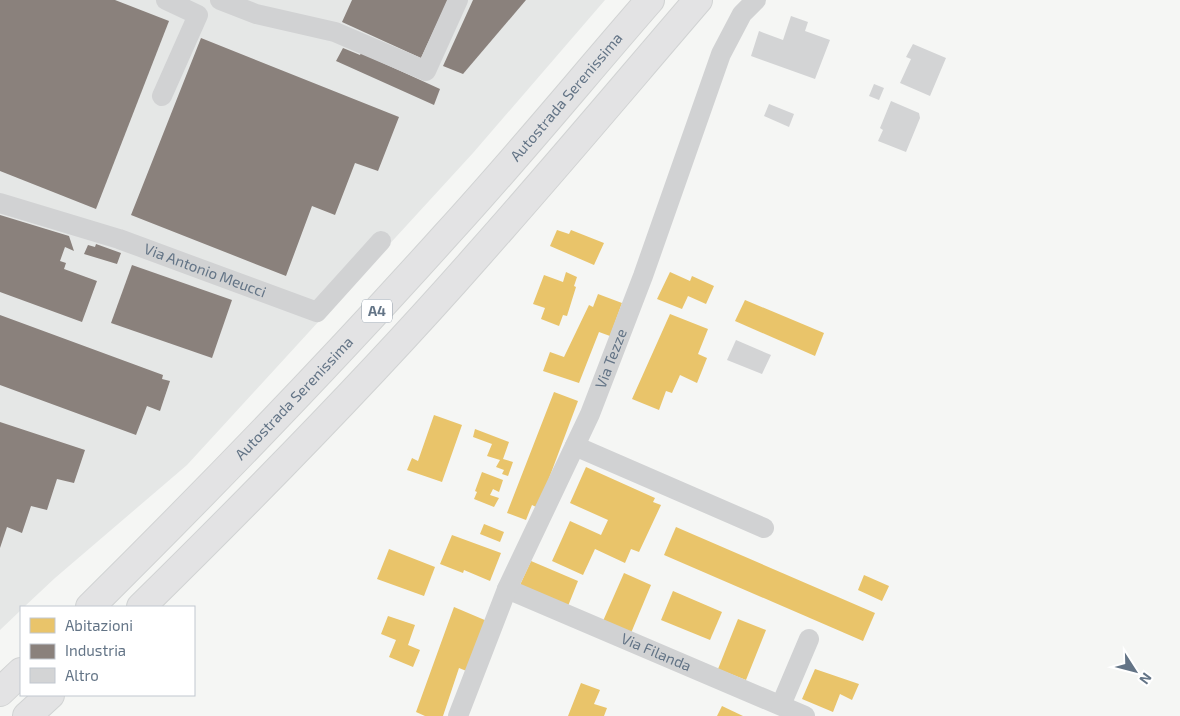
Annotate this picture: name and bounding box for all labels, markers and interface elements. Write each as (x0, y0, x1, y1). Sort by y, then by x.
street label: Autostrada Serenissima (506, 29, 626, 165)
street label: Via Antonio Meucci (142, 239, 269, 301)
road number: A4 (362, 300, 392, 322)
street label: Via Tezze (591, 326, 630, 391)
street label: Autostrada Serenissima (231, 332, 356, 463)
legend (20, 606, 195, 696)
text: Abitazioni (65, 616, 133, 634)
street label: Via Filanda (619, 629, 694, 674)
text: Industria (65, 641, 126, 659)
north arrow (1110, 646, 1160, 696)
text: Altro (65, 666, 99, 684)
text: N (1136, 670, 1156, 688)

